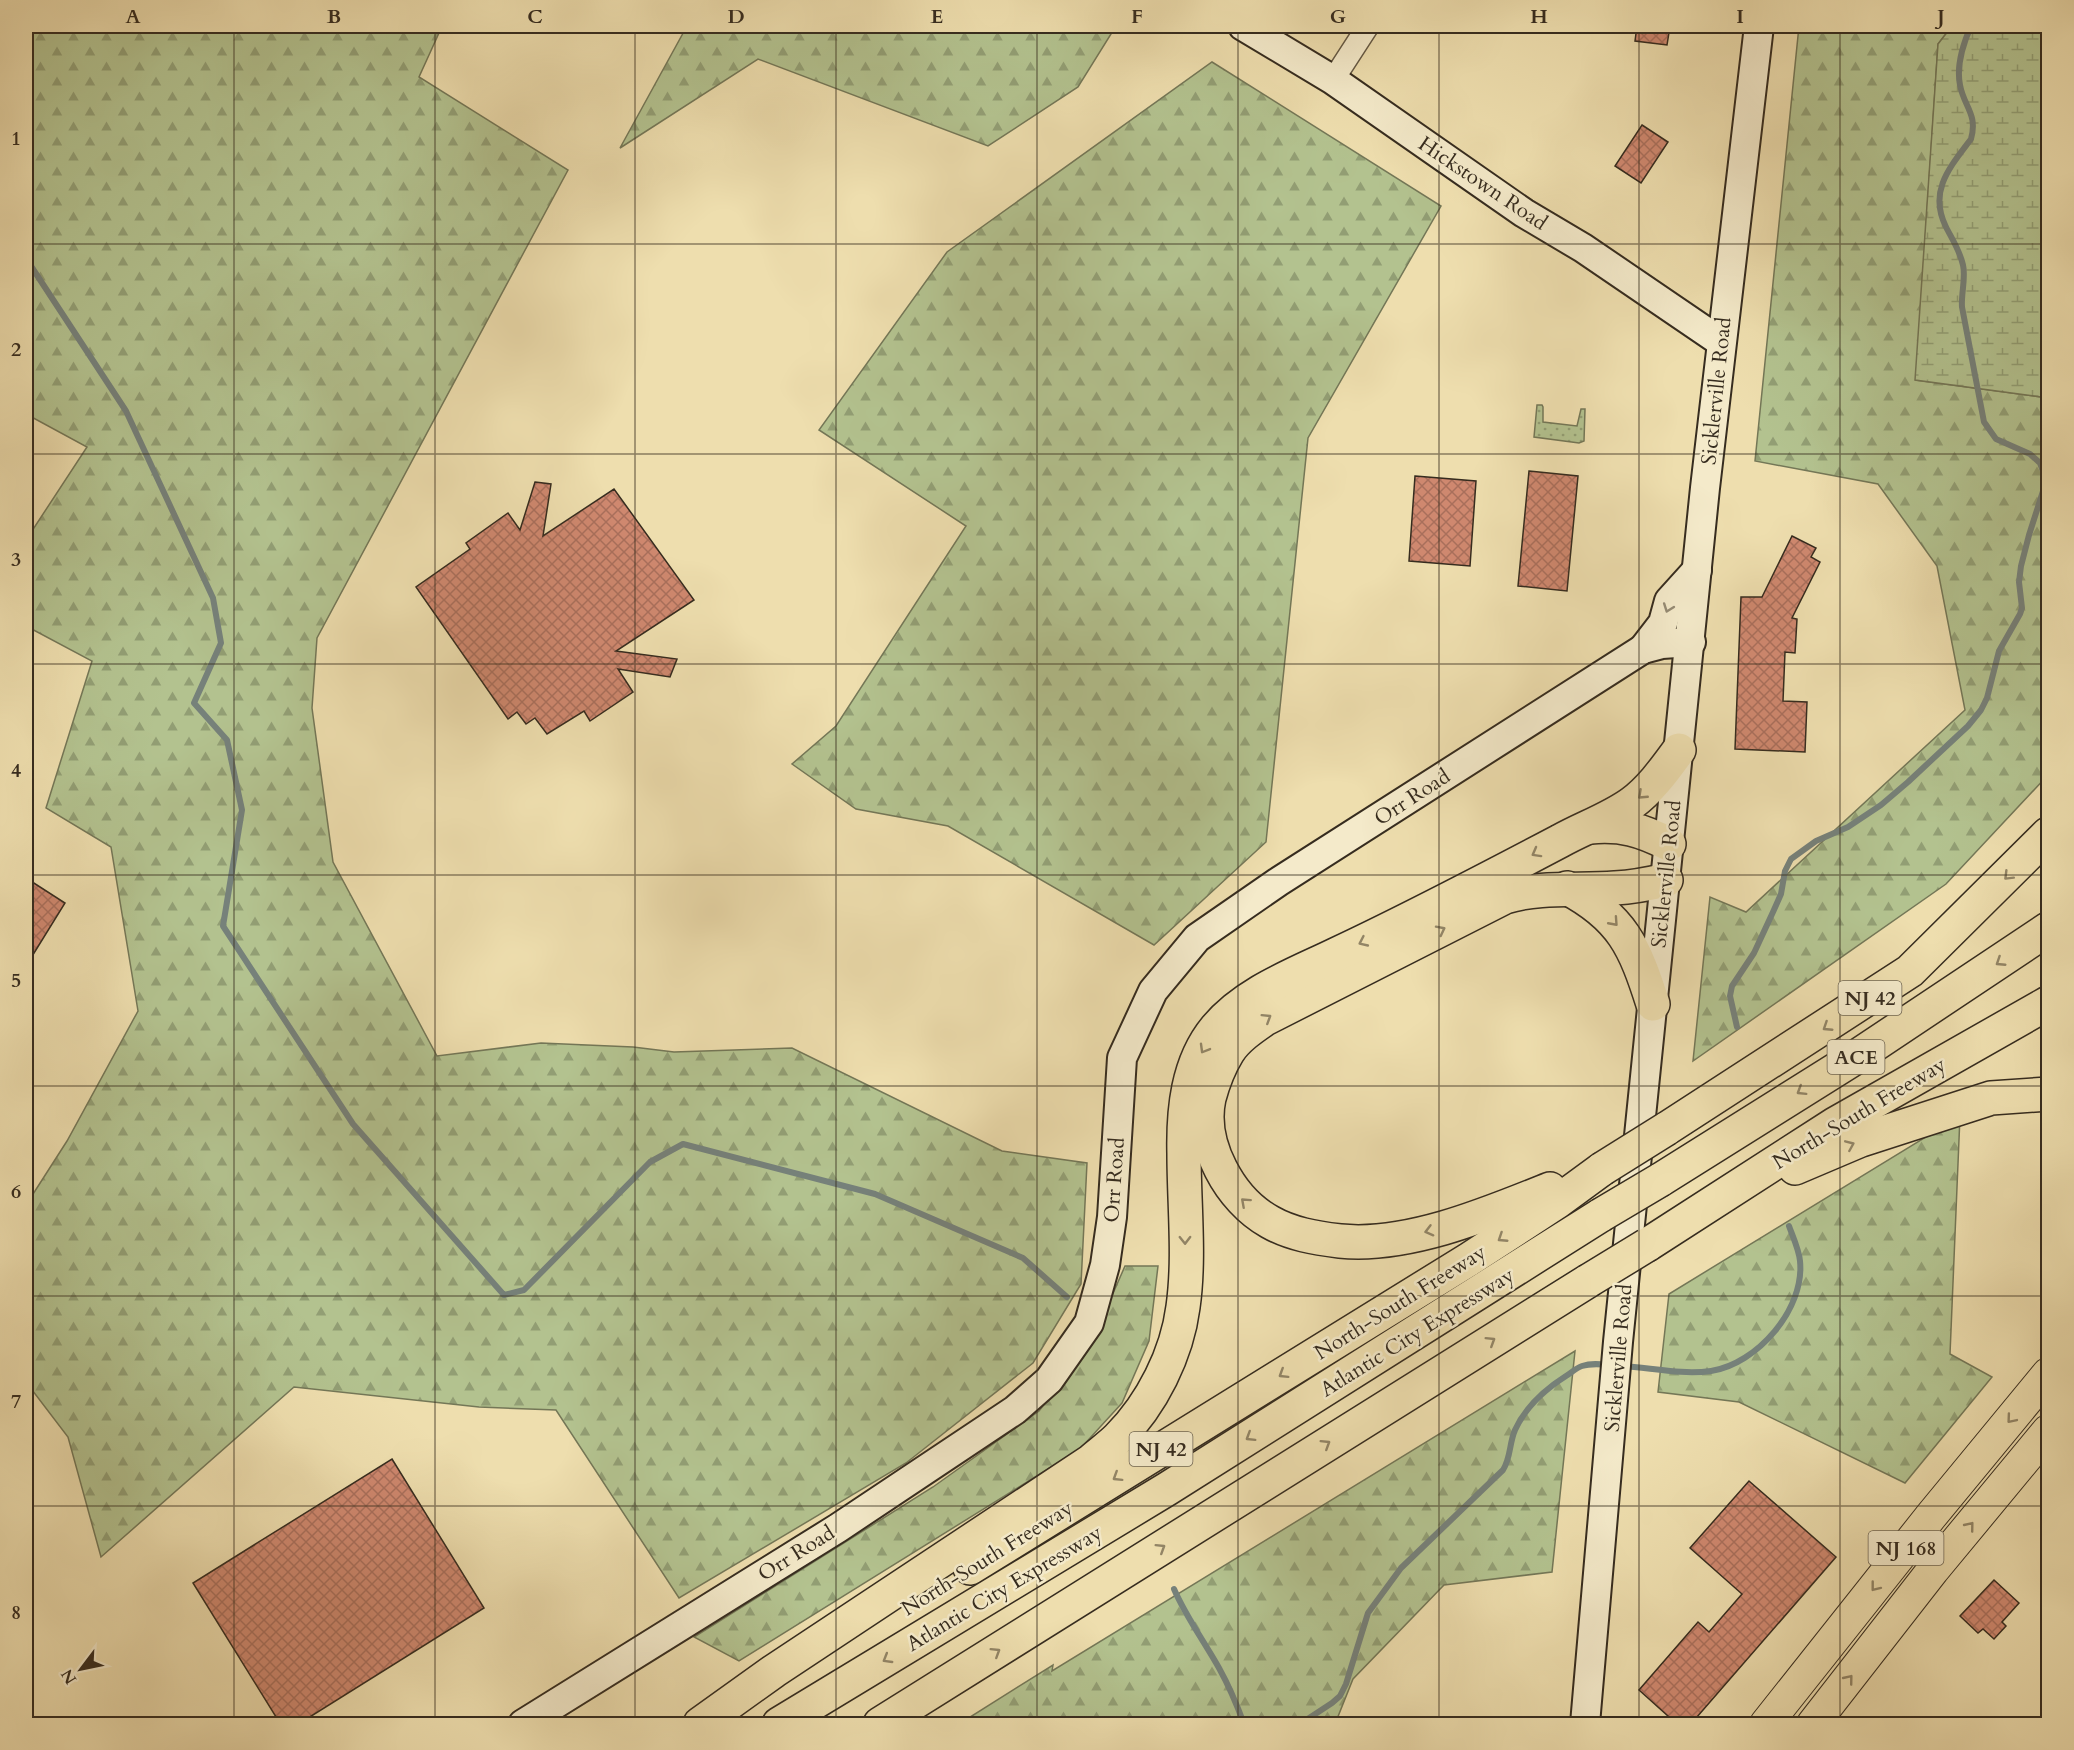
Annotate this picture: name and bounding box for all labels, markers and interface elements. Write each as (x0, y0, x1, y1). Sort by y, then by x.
text: A (125, 3, 141, 30)
text: B (327, 3, 341, 30)
text: C (527, 3, 543, 30)
text: D (727, 3, 745, 30)
text: E (931, 3, 943, 30)
text: F (1131, 3, 1143, 30)
text: G (1330, 3, 1346, 30)
text: H (1530, 3, 1548, 30)
text: I (1736, 3, 1744, 30)
text: J (1934, 3, 1945, 30)
text: 1 (11, 125, 21, 152)
street label: Hickstown Road (1412, 129, 1553, 237)
street label: Sicklerville Road (1694, 316, 1739, 466)
text: 2 (11, 336, 21, 363)
text: 3 (11, 546, 21, 573)
one-way arrow (1662, 602, 1675, 613)
text: 4 (11, 757, 21, 784)
street label: Orr Road (1369, 762, 1456, 833)
one-way arrow (1638, 788, 1648, 799)
street label: Sicklerville Road (1644, 799, 1689, 949)
one-way arrow (1532, 846, 1542, 857)
one-way arrow (2004, 868, 2015, 879)
one-way arrow (1607, 916, 1618, 926)
one-way arrow (1435, 926, 1445, 937)
one-way arrow (1358, 935, 1369, 947)
one-way arrow (1996, 954, 2006, 966)
text: 5 (11, 967, 21, 994)
road number: NJ 42 (1838, 981, 1902, 1015)
one-way arrow (1261, 1014, 1271, 1026)
one-way arrow (1822, 1019, 1833, 1030)
road number: ACE (1828, 1040, 1884, 1074)
one-way arrow (1199, 1042, 1211, 1053)
street label: North-South Freeway (1767, 1050, 1951, 1177)
one-way arrow (1797, 1084, 1808, 1095)
street label: Orr Road (1097, 1136, 1132, 1224)
one-way arrow (1844, 1140, 1855, 1152)
text: 6 (11, 1178, 21, 1205)
one-way arrow (1241, 1198, 1252, 1209)
one-way arrow (1424, 1224, 1434, 1237)
one-way arrow (1498, 1230, 1508, 1242)
one-way arrow (1179, 1236, 1191, 1245)
street label: North-South Freeway (1309, 1238, 1492, 1367)
street label: Atlantic City Expressway (1315, 1261, 1520, 1404)
street label: Sicklerville Road (1598, 1283, 1639, 1433)
one-way arrow (1485, 1337, 1496, 1348)
one-way arrow (1279, 1367, 1289, 1379)
text: 7 (11, 1388, 21, 1415)
one-way arrow (2007, 1412, 2018, 1423)
one-way arrow (1246, 1429, 1256, 1441)
road number: NJ 42 (1130, 1432, 1192, 1466)
one-way arrow (1320, 1440, 1330, 1452)
one-way arrow (1113, 1469, 1123, 1481)
street label: North-South Freeway (896, 1494, 1079, 1623)
street label: Atlantic City Expressway (901, 1518, 1108, 1659)
street label: Orr Road (752, 1519, 840, 1588)
one-way arrow (1963, 1521, 1974, 1532)
road number: NJ 168 (1868, 1531, 1944, 1565)
one-way arrow (1154, 1544, 1165, 1555)
one-way arrow (1872, 1580, 1883, 1591)
text: 8 (11, 1599, 21, 1626)
north arrow (51, 1639, 111, 1699)
one-way arrow (990, 1647, 1000, 1659)
one-way arrow (883, 1652, 893, 1664)
text: N (56, 1665, 82, 1688)
one-way arrow (1842, 1675, 1853, 1686)

